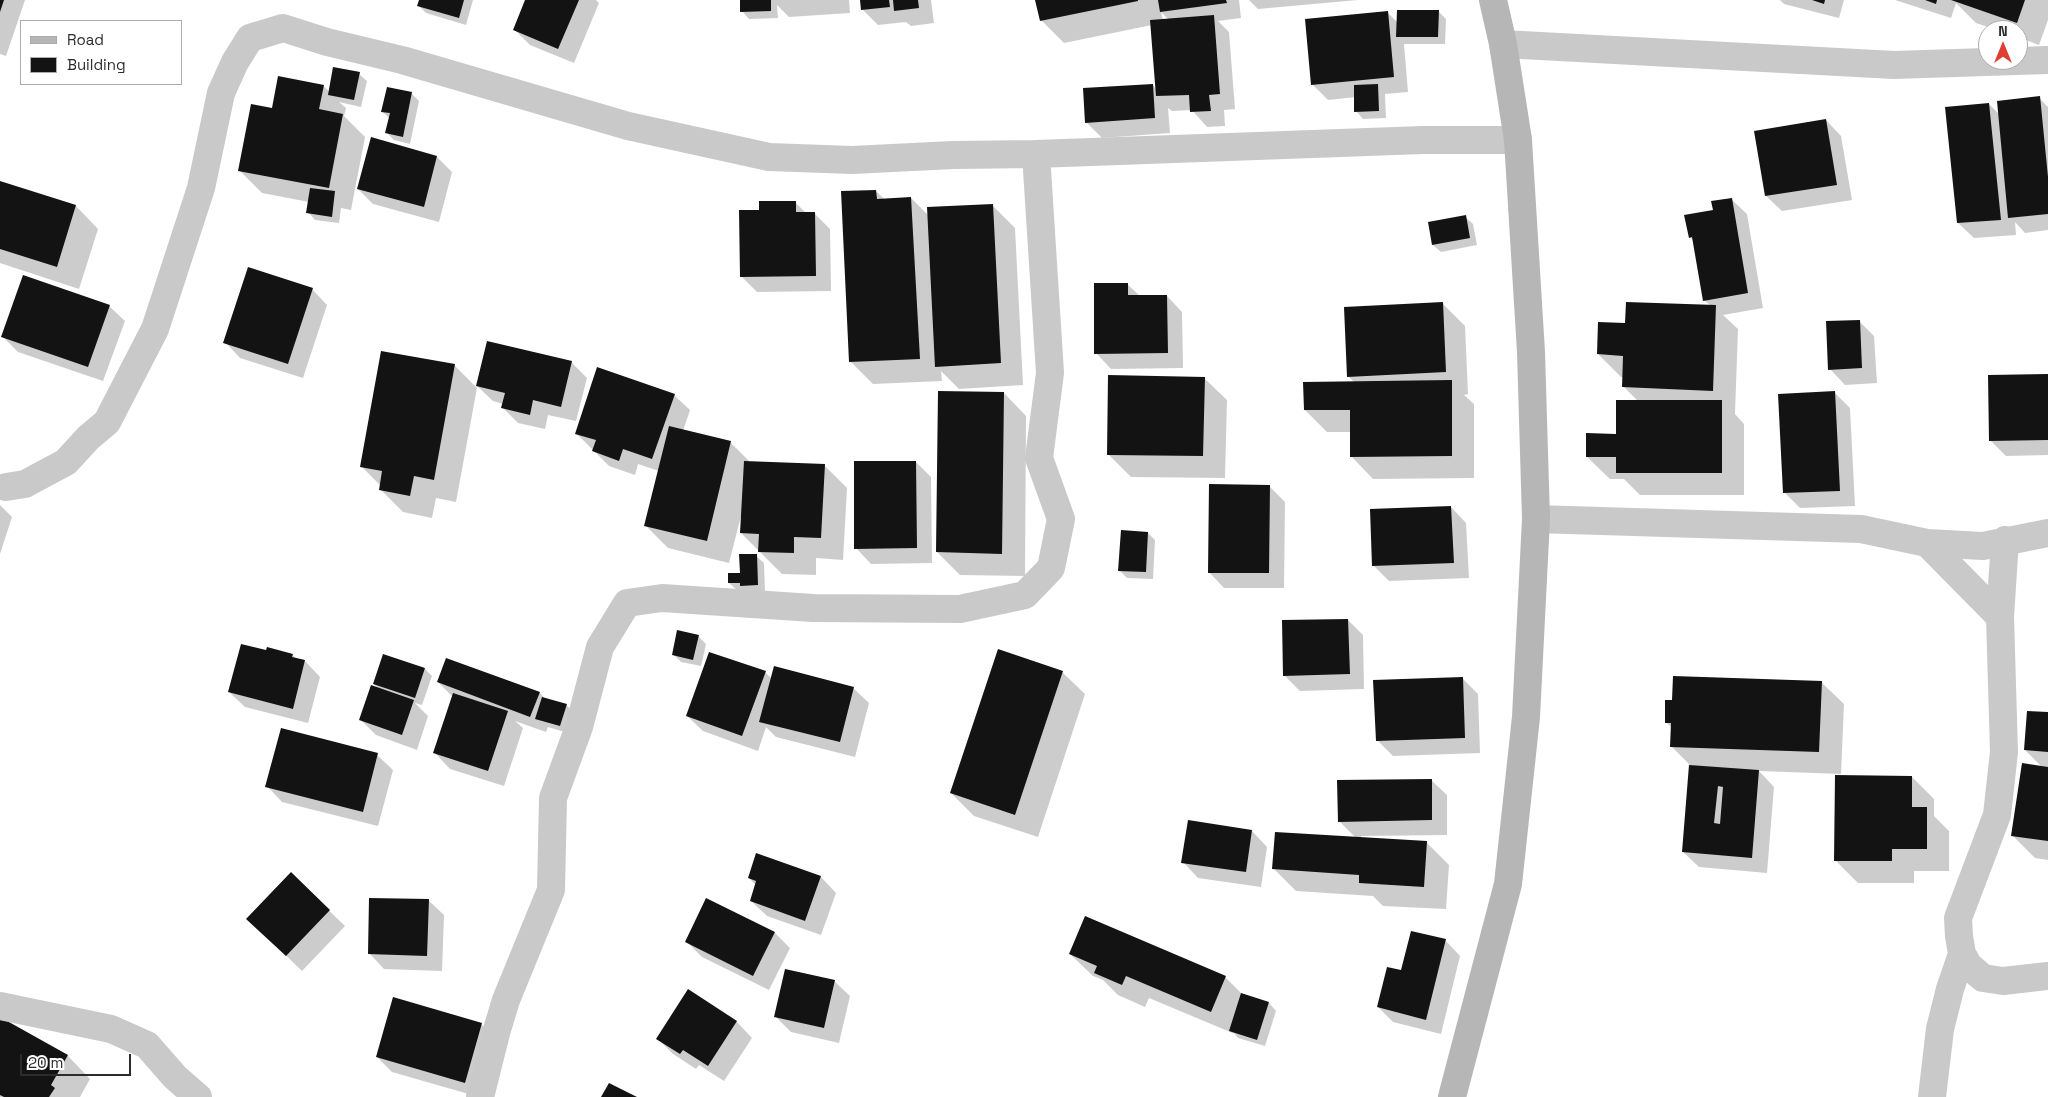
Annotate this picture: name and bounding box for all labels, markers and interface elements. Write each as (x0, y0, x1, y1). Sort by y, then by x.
legend (20, 20, 182, 85)
north arrow (1978, 20, 2028, 70)
text: N (1998, 22, 2008, 40)
text: Road (67, 30, 104, 49)
text: Building (67, 55, 126, 74)
scale bar (22, 1044, 134, 1076)
text: 20 m (28, 1053, 63, 1072)

